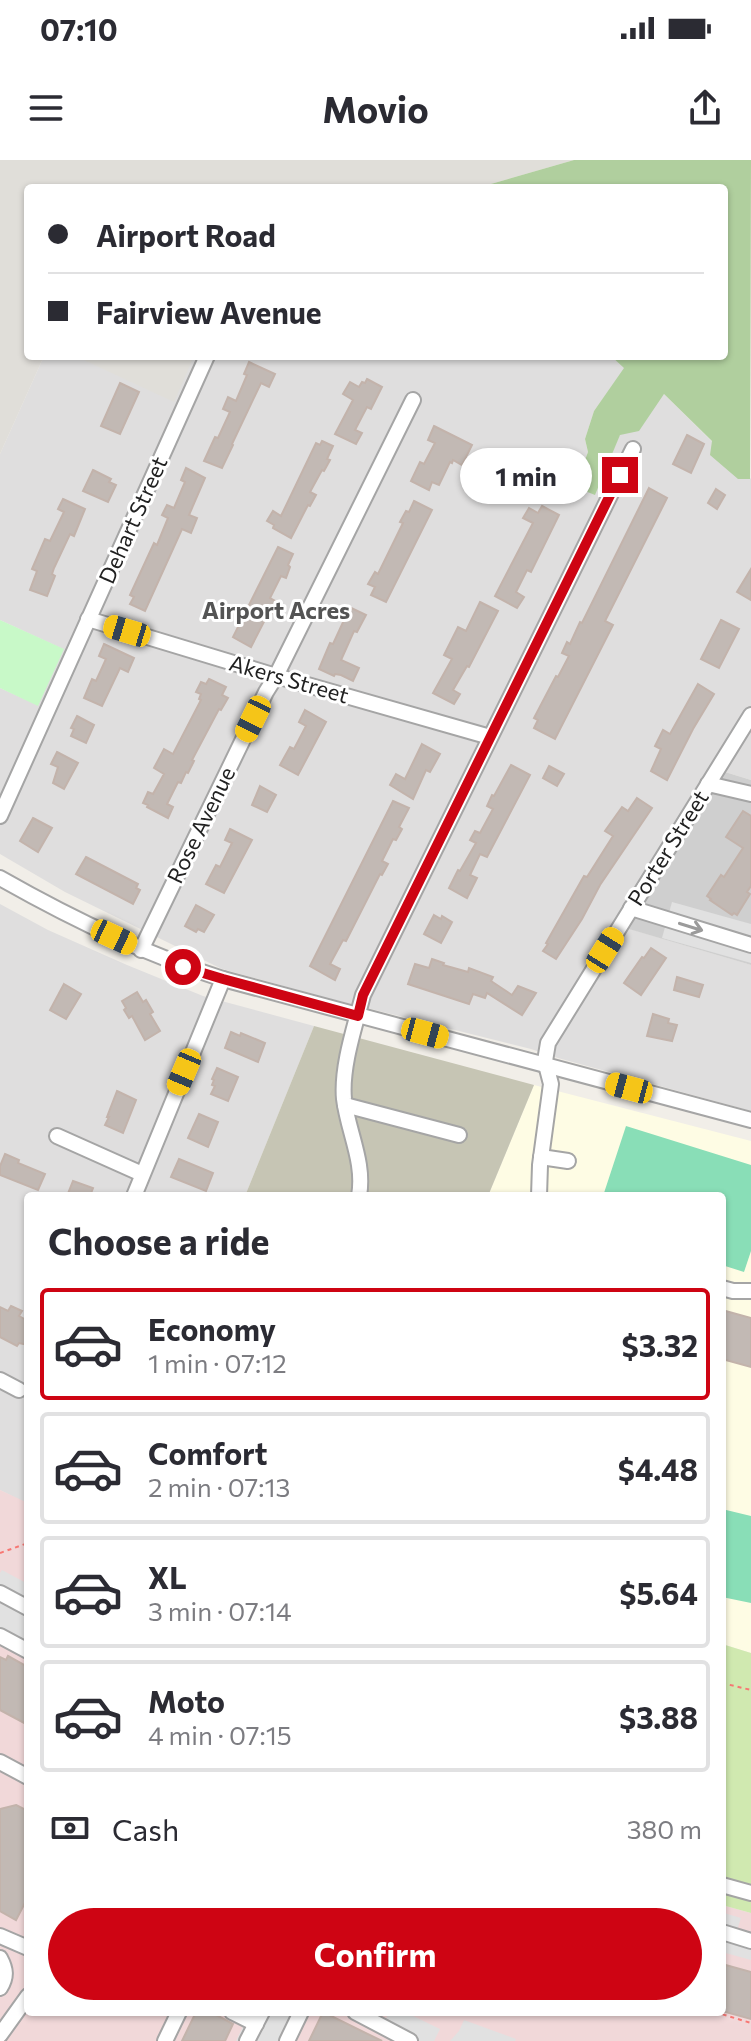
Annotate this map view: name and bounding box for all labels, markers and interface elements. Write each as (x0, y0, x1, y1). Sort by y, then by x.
text: 07:10 (40, 10, 118, 47)
icon: menu (24, 86, 68, 130)
text: Movio (322, 86, 429, 130)
icon: share (683, 86, 727, 130)
text: Airport Road (96, 216, 276, 253)
text: Fairview Avenue (96, 293, 322, 330)
callout: 1 min (460, 447, 592, 503)
street label: Dehart Street (93, 452, 173, 587)
route end (602, 457, 638, 493)
text: 1 min (495, 460, 557, 491)
district label: Airport Acres (202, 595, 350, 624)
car (101, 613, 153, 649)
street label: Akers Street (226, 649, 352, 708)
car (232, 692, 274, 746)
street label: Rose Avenue (161, 762, 240, 887)
street label: Porter Street (621, 785, 714, 910)
car (87, 916, 141, 958)
one-way arrow (678, 921, 703, 935)
car (582, 923, 628, 977)
route start (165, 949, 201, 985)
car (399, 1015, 451, 1051)
car (164, 1045, 204, 1099)
car (603, 1070, 655, 1106)
text: Choose a ride (48, 1218, 269, 1262)
icon: car (52, 1308, 124, 1380)
text: Economy (148, 1310, 276, 1347)
text: $3.32 (621, 1326, 698, 1363)
text: 1 min · 07:12 (148, 1347, 287, 1378)
icon: car (52, 1432, 124, 1504)
text: Comfort (148, 1434, 267, 1471)
text: $4.48 (618, 1450, 698, 1487)
text: 2 min · 07:13 (148, 1471, 290, 1502)
icon: car (52, 1556, 124, 1628)
text: XL (148, 1558, 187, 1595)
text: $5.64 (619, 1574, 698, 1611)
text: 3 min · 07:14 (148, 1595, 292, 1626)
icon: car (52, 1680, 124, 1752)
text: Moto (148, 1682, 225, 1719)
text: $3.88 (619, 1698, 698, 1735)
text: 4 min · 07:15 (148, 1719, 292, 1750)
icon: cash (48, 1806, 92, 1850)
text: Cash (112, 1810, 179, 1847)
text: 380 m (627, 1813, 702, 1844)
button: Confirm (48, 1908, 702, 2000)

